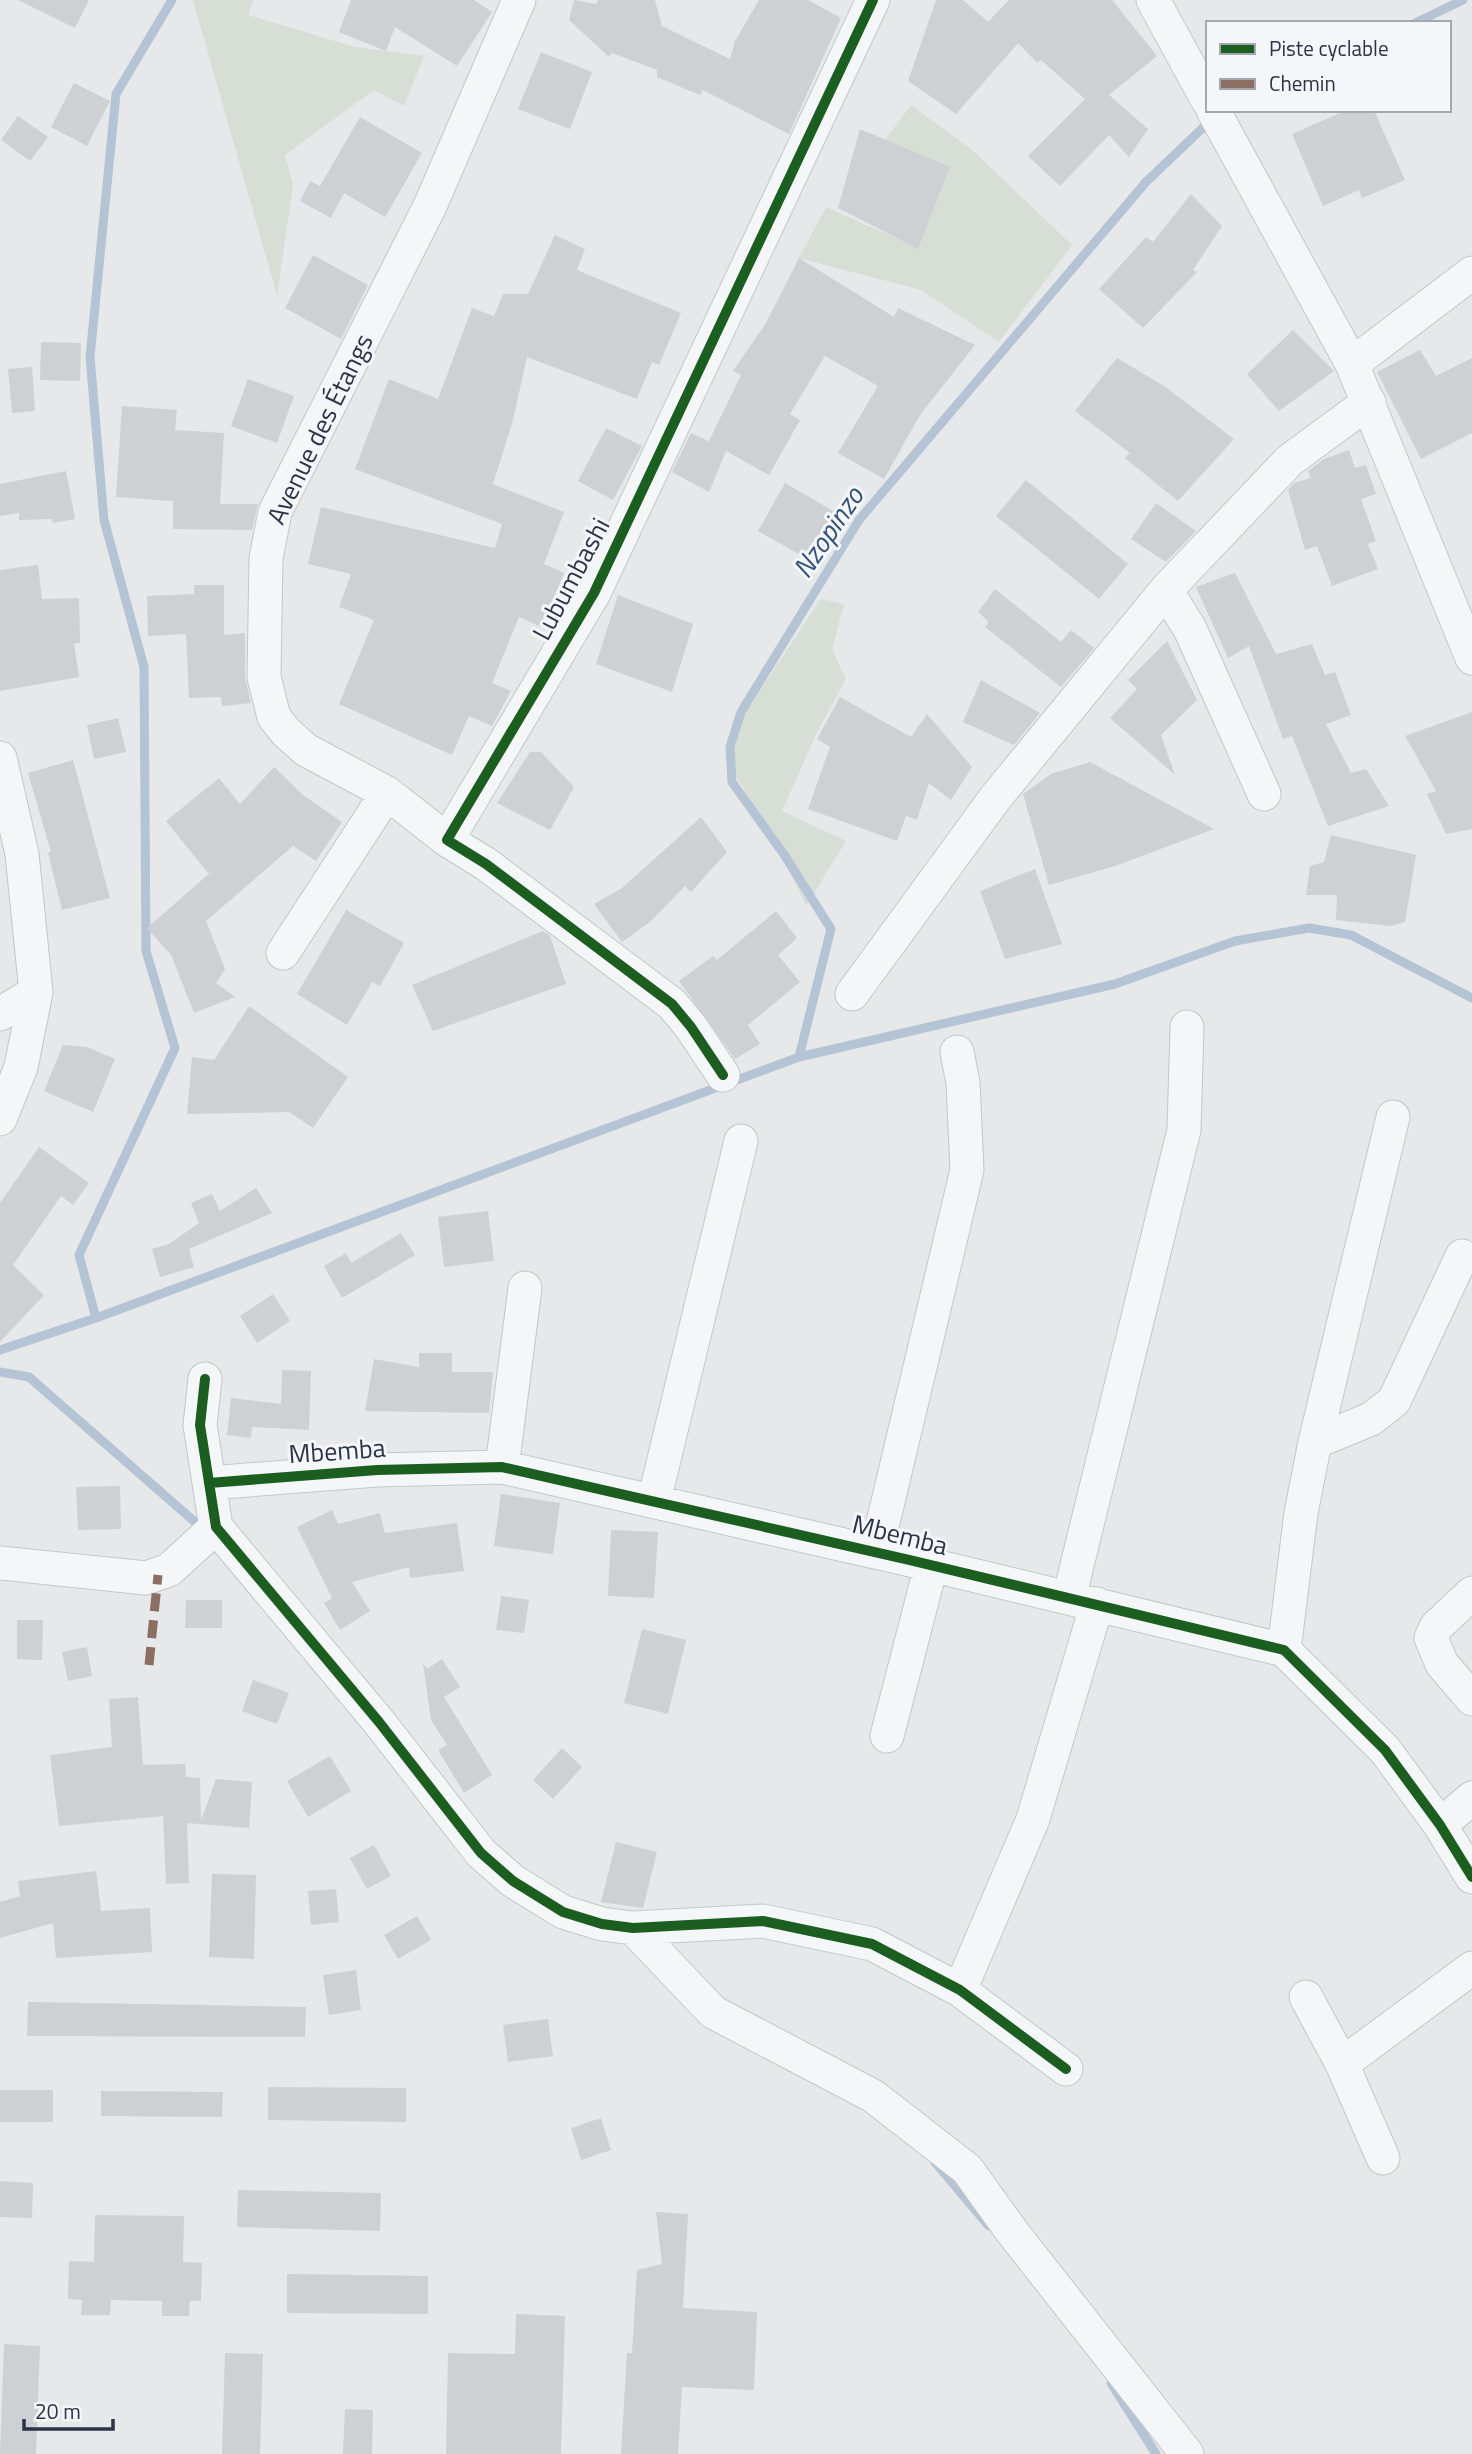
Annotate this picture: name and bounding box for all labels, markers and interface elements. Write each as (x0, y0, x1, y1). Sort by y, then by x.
legend (1206, 21, 1451, 112)
text: Piste cyclable (1269, 32, 1389, 64)
text: Chemin (1269, 67, 1336, 99)
street label: Avenue des Étangs (257, 327, 383, 531)
water label: Nzopinzo (781, 476, 875, 586)
street label: Lubumbashi (522, 511, 619, 647)
street label: Mbemba (287, 1428, 387, 1473)
street label: Mbemba (848, 1504, 952, 1565)
scale bar (24, 2388, 114, 2432)
text: 20 m (35, 2395, 81, 2427)

